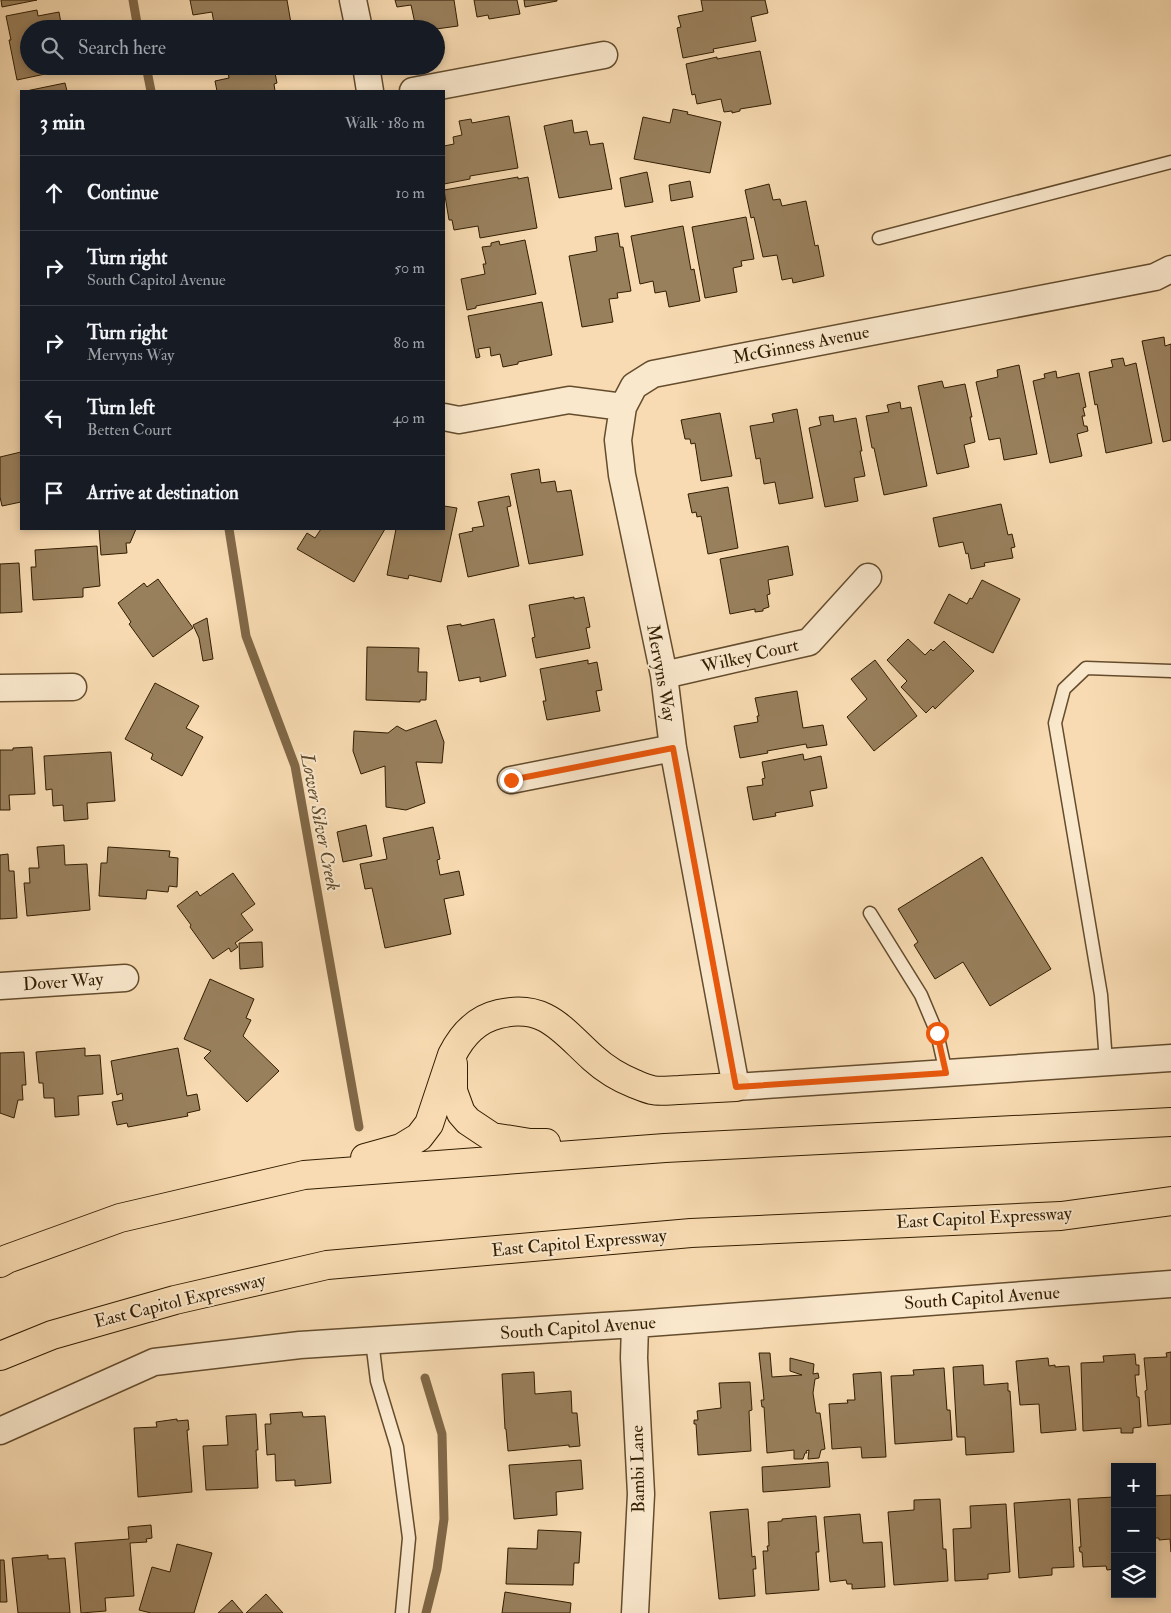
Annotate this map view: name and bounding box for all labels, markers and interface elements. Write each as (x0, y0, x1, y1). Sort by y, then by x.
search box (20, 20, 445, 75)
icon: search (38, 34, 66, 62)
text: Search here (78, 36, 166, 60)
text: 3 min (40, 109, 85, 136)
text: Walk · 180 m (345, 113, 425, 133)
icon: ahead (40, 179, 68, 207)
text: Continue (87, 181, 158, 205)
text: 10 m (395, 183, 425, 203)
text: Turn right (87, 246, 167, 270)
icon: right (40, 254, 68, 282)
text: 50 m (394, 258, 425, 278)
text: South Capitol Avenue (87, 270, 226, 290)
street label: McGinness Avenue (731, 320, 872, 370)
text: Turn right (87, 321, 167, 345)
icon: right (40, 329, 68, 357)
text: 80 m (394, 333, 425, 353)
text: Mervyns Way (87, 345, 174, 365)
text: Turn left (87, 396, 155, 420)
icon: left (40, 404, 68, 432)
text: 40 m (392, 408, 425, 428)
text: Betten Court (87, 420, 172, 440)
icon: arrive (40, 479, 68, 507)
text: Arrive at destination (87, 481, 239, 505)
street label: Mervyns Way (641, 623, 681, 724)
street label: Wilkey Court (698, 634, 801, 679)
water label: Lower Silver Creek (295, 750, 345, 893)
route end (500, 769, 523, 792)
street label: Dover Way (22, 968, 105, 996)
route start (926, 1022, 949, 1045)
street label: East Capitol Expressway (896, 1202, 1073, 1234)
street label: East Capitol Expressway (490, 1224, 669, 1262)
street label: East Capitol Expressway (92, 1268, 269, 1333)
street label: South Capitol Avenue (903, 1281, 1061, 1315)
street label: South Capitol Avenue (499, 1311, 657, 1345)
street label: Bambi Lane (626, 1424, 650, 1513)
map controls (1111, 1463, 1156, 1598)
button: + (1111, 1463, 1156, 1508)
button: − (1111, 1508, 1156, 1553)
button: layers (1111, 1553, 1156, 1598)

